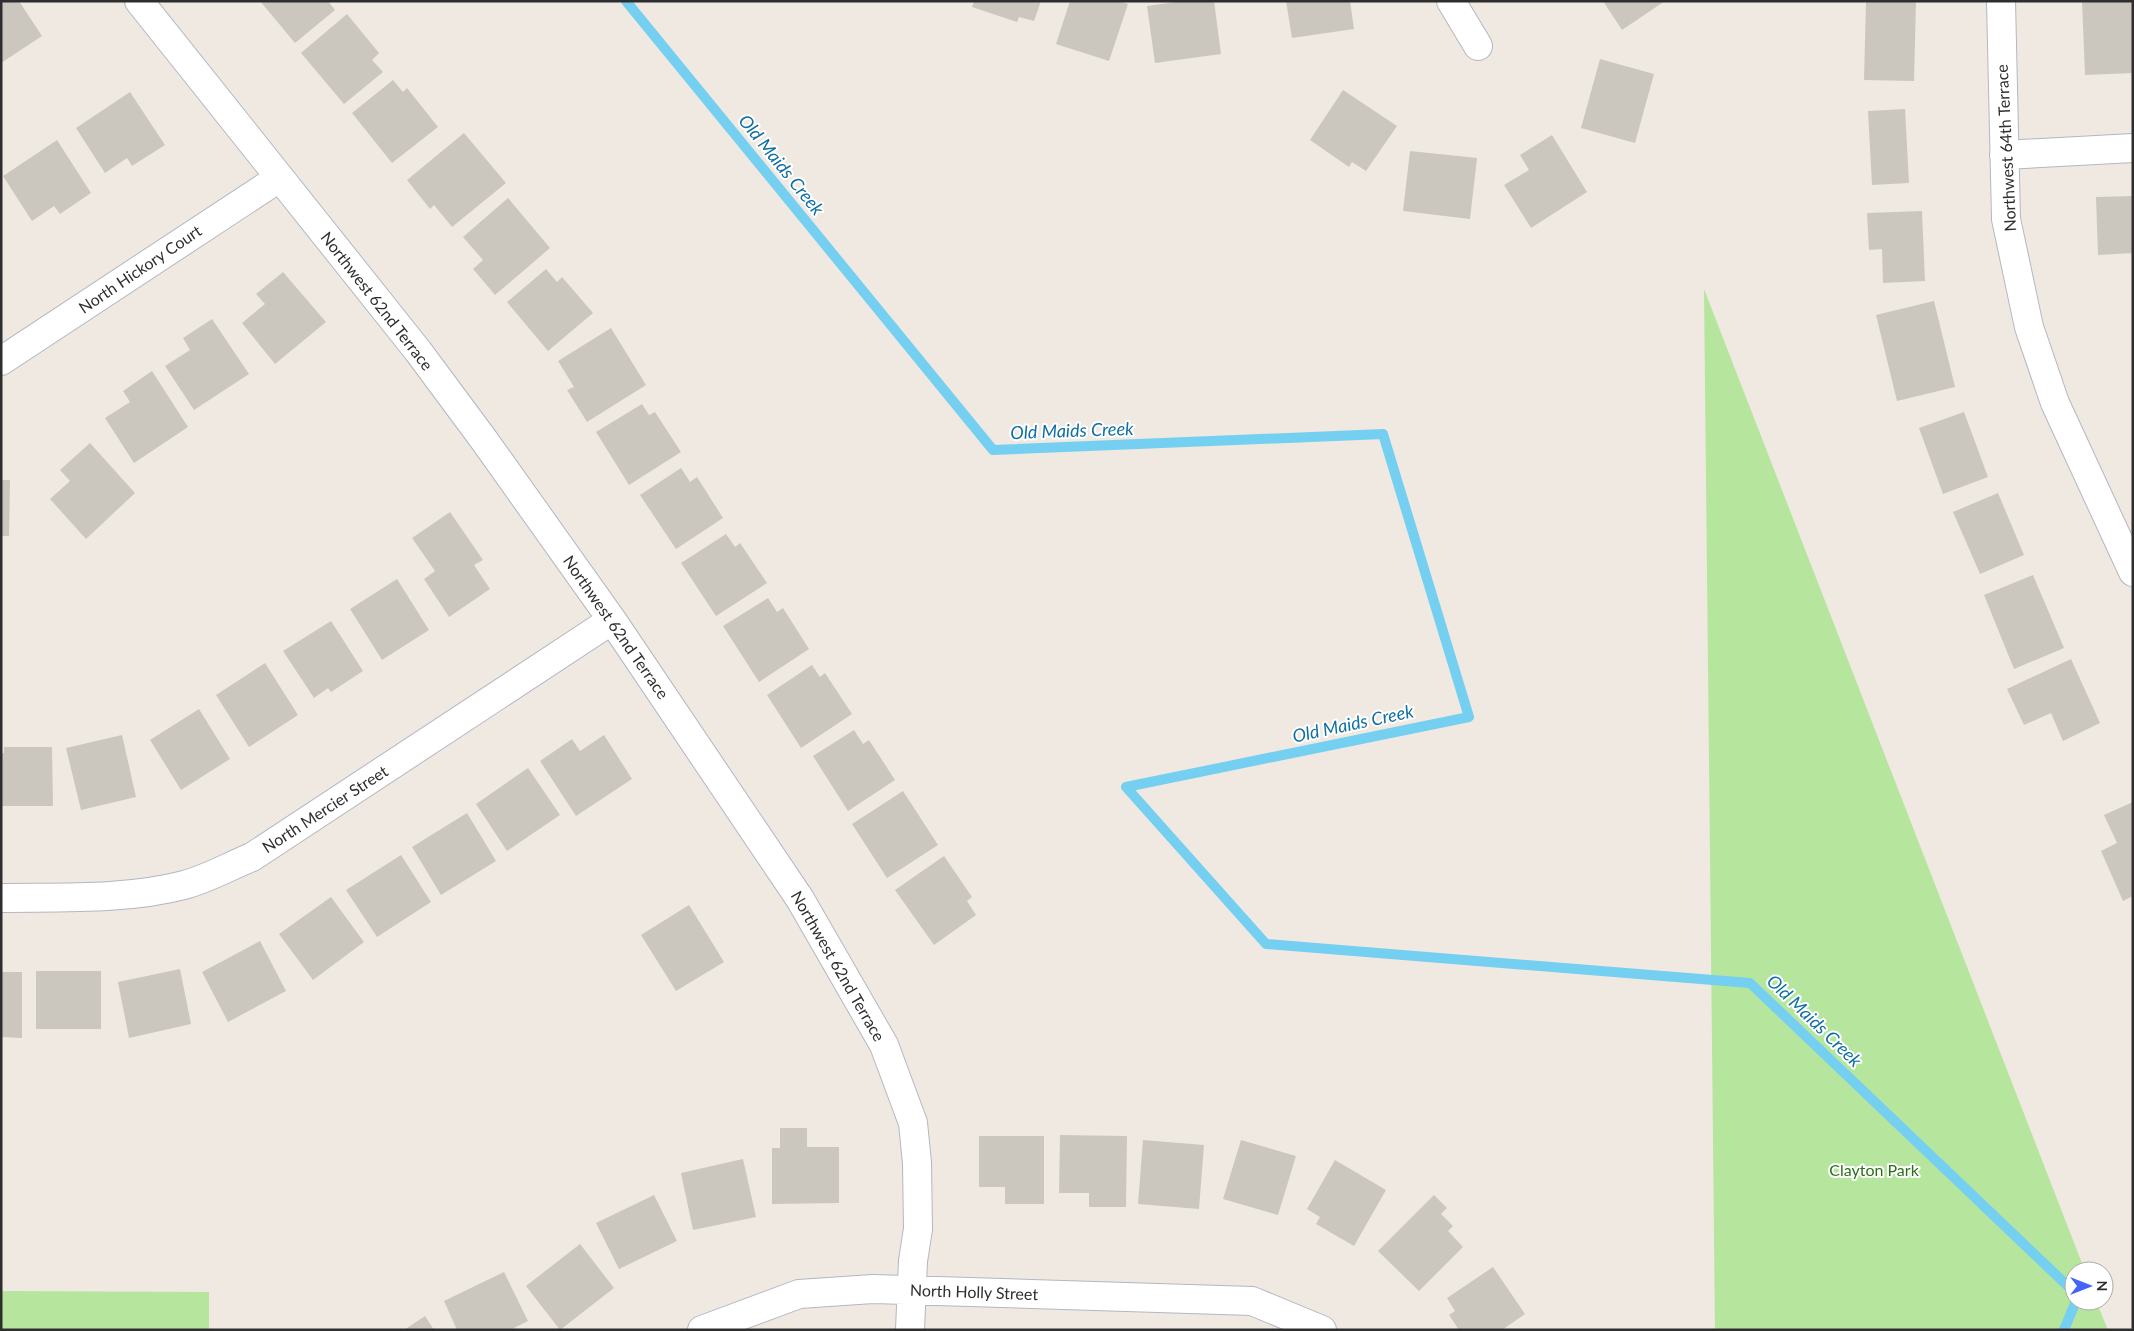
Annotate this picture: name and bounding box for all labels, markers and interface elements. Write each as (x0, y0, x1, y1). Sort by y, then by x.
street label: Northwest 64th Terrace (1992, 64, 2019, 232)
water label: Old Maids Creek (734, 110, 829, 220)
street label: North Hickory Court (75, 220, 205, 317)
street label: Northwest 62nd Terrace (317, 228, 437, 374)
water label: Old Maids Creek (1010, 417, 1134, 443)
street label: Northwest 62nd Terrace (560, 551, 673, 702)
water label: Old Maids Creek (1290, 699, 1416, 747)
street label: North Mercier Street (258, 761, 391, 856)
street label: Northwest 62nd Terrace (788, 887, 889, 1044)
water label: Old Maids Creek (1763, 970, 1867, 1071)
park label: Clayton Park (1829, 1160, 1920, 1179)
north arrow (2064, 1261, 2114, 1311)
street label: North Holly Street (910, 1280, 1039, 1303)
text: N (2094, 1281, 2111, 1291)

